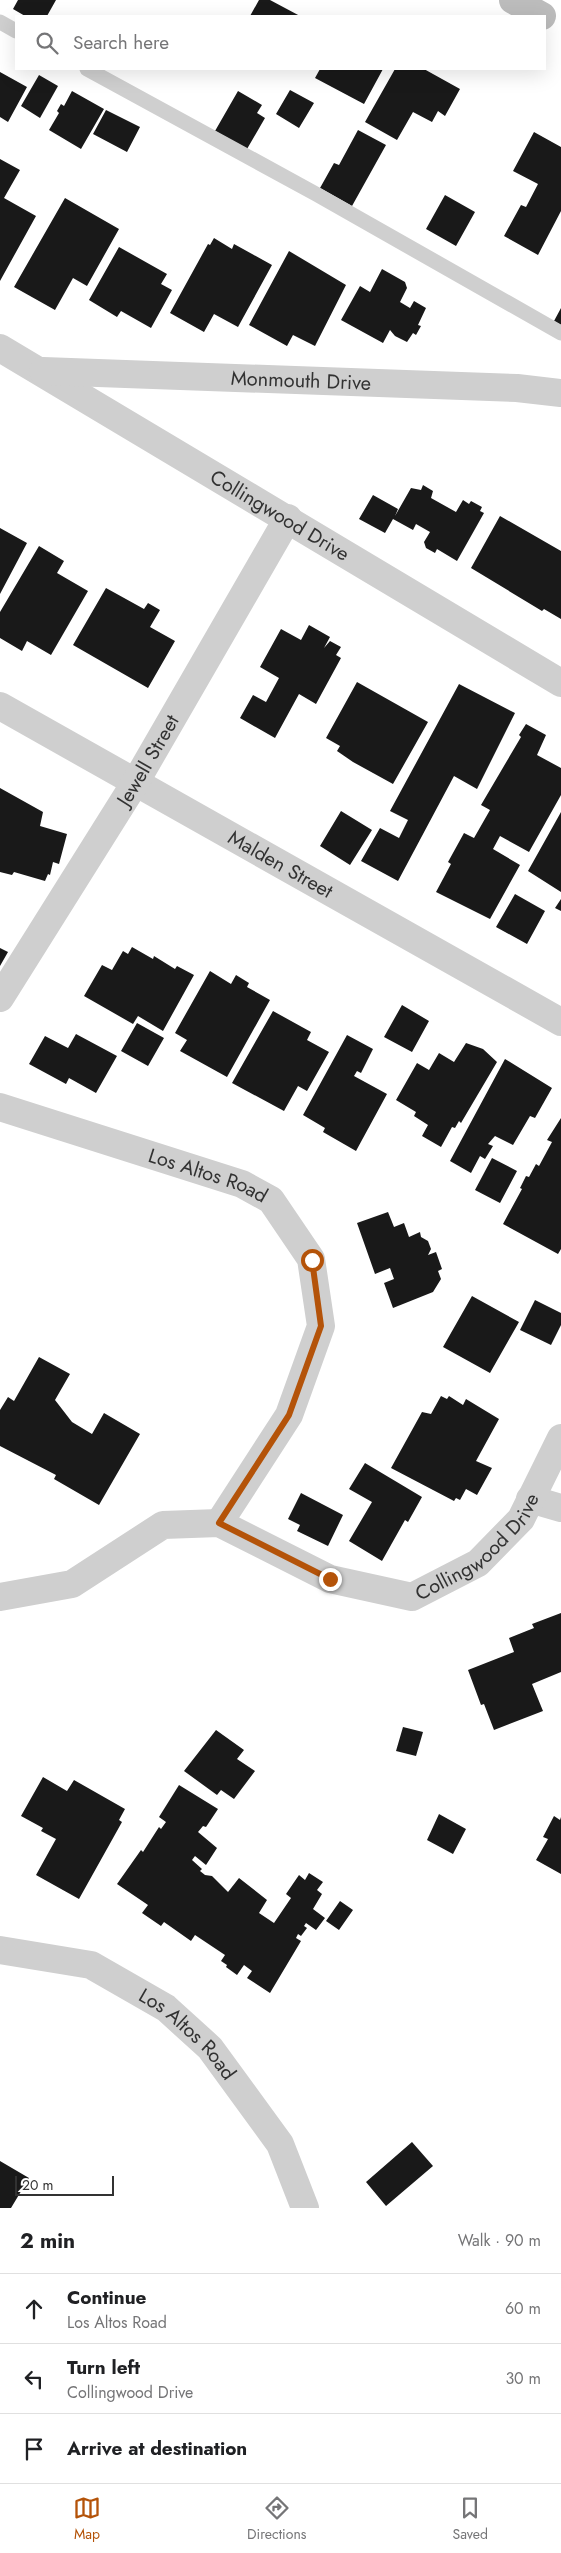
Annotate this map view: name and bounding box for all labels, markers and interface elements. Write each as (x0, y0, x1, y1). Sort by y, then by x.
search box (15, 15, 546, 70)
icon: search (33, 29, 61, 57)
text: Search here (73, 29, 169, 56)
street label: Monmouth Drive (230, 363, 372, 397)
street label: Collingwood Drive (205, 462, 355, 568)
street label: Jewell Street (108, 709, 186, 814)
street label: Malden Street (223, 823, 339, 905)
street label: Los Altos Road (145, 1141, 273, 1210)
route start (301, 1249, 324, 1272)
street label: Collingwood Drive (410, 1488, 546, 1608)
route end (319, 1568, 342, 1591)
street label: Los Altos Road (134, 1981, 243, 2086)
scale bar (15, 2173, 114, 2196)
text: 20 m (22, 2175, 54, 2195)
text: 2 min (20, 2226, 75, 2256)
text: Walk · 90 m (458, 2229, 541, 2252)
text: Continue (67, 2284, 146, 2311)
icon: ahead (20, 2295, 48, 2323)
text: 60 m (505, 2297, 541, 2320)
text: Los Altos Road (67, 2311, 167, 2334)
text: Turn left (67, 2354, 140, 2381)
icon: left (20, 2365, 48, 2393)
text: 30 m (505, 2367, 541, 2390)
text: Collingwood Drive (67, 2381, 193, 2404)
icon: arrive (20, 2435, 48, 2463)
text: Arrive at destination (67, 2435, 247, 2462)
tab: Map (73, 2494, 101, 2544)
tab: Directions (247, 2494, 306, 2544)
tab: Saved (452, 2494, 488, 2544)

